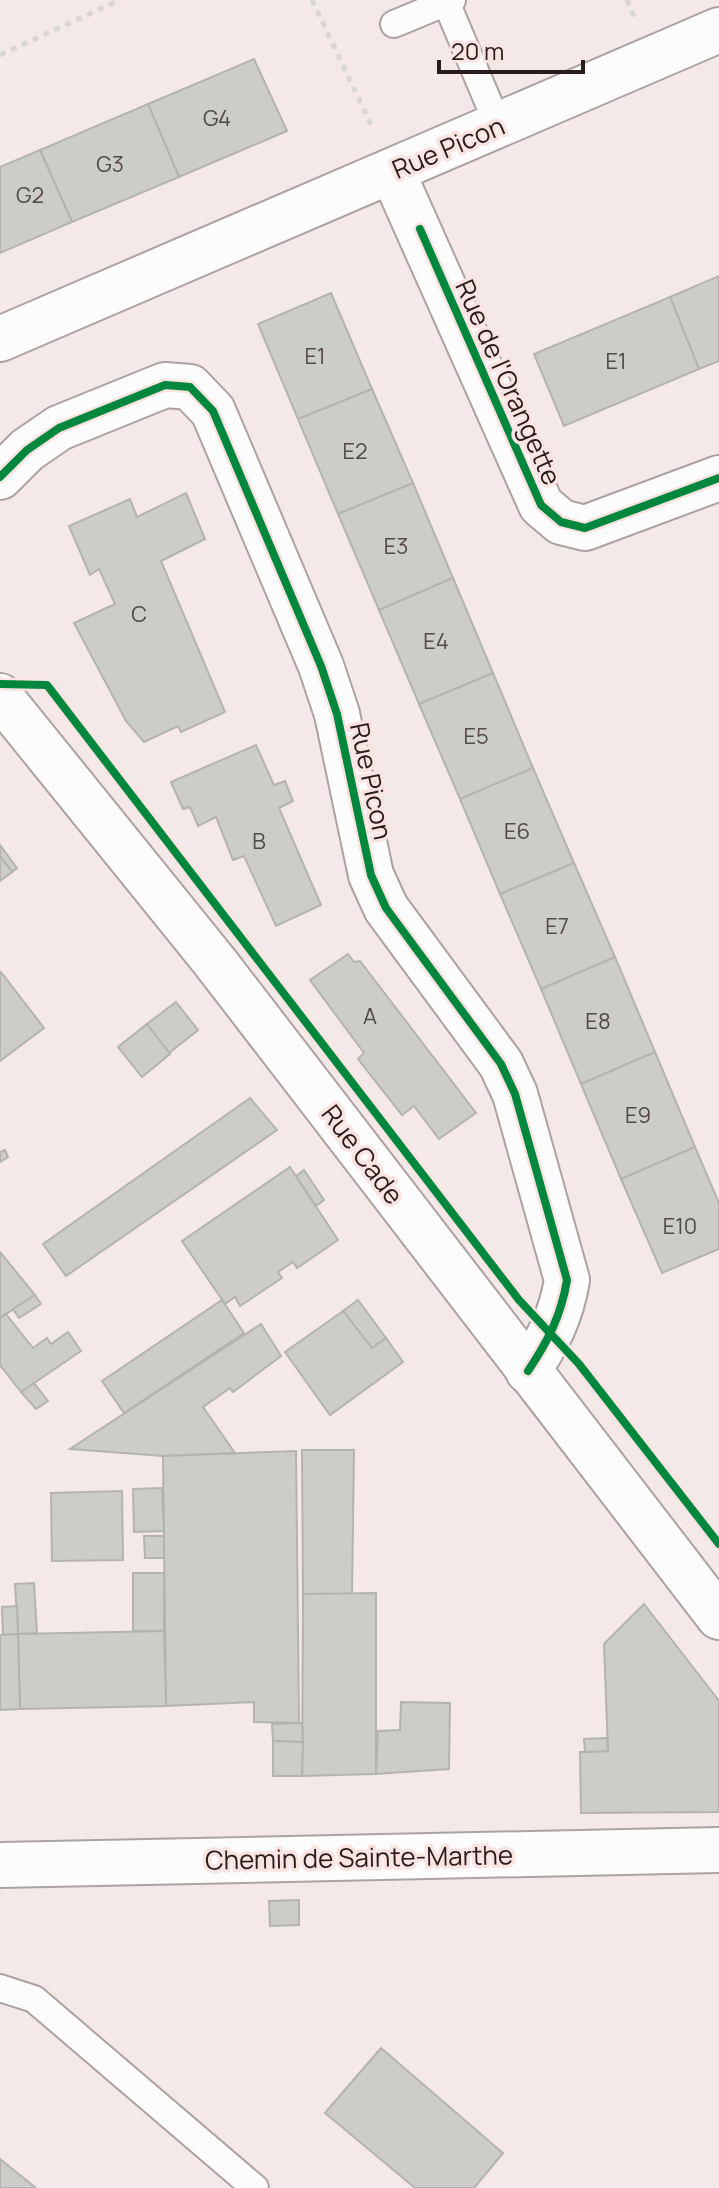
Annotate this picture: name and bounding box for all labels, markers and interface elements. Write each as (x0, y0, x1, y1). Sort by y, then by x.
scale bar (439, 24, 583, 74)
text: 20 m (451, 34, 504, 67)
house number: G4 (203, 103, 231, 133)
street label: Rue Picon (386, 107, 510, 187)
house number: G3 (96, 149, 124, 179)
house number: G2 (16, 180, 44, 210)
street label: Rue de l'Orangette (448, 274, 570, 490)
house number: E1 (304, 341, 326, 371)
house number: E1 (605, 346, 627, 376)
house number: E2 (342, 436, 368, 466)
house number: E3 (384, 531, 408, 561)
house number: C (131, 599, 147, 629)
house number: E4 (423, 626, 449, 656)
street label: Rue Picon (342, 719, 402, 843)
house number: E5 (463, 721, 489, 751)
house number: E6 (504, 816, 530, 846)
house number: B (252, 826, 266, 856)
house number: E7 (545, 911, 569, 941)
house number: A (363, 1001, 377, 1031)
house number: E8 (585, 1006, 611, 1036)
street label: Rue Cade (314, 1097, 412, 1211)
house number: E9 (625, 1100, 651, 1130)
house number: E10 (663, 1211, 697, 1241)
street label: Chemin de Sainte-Marthe (205, 1836, 513, 1878)

